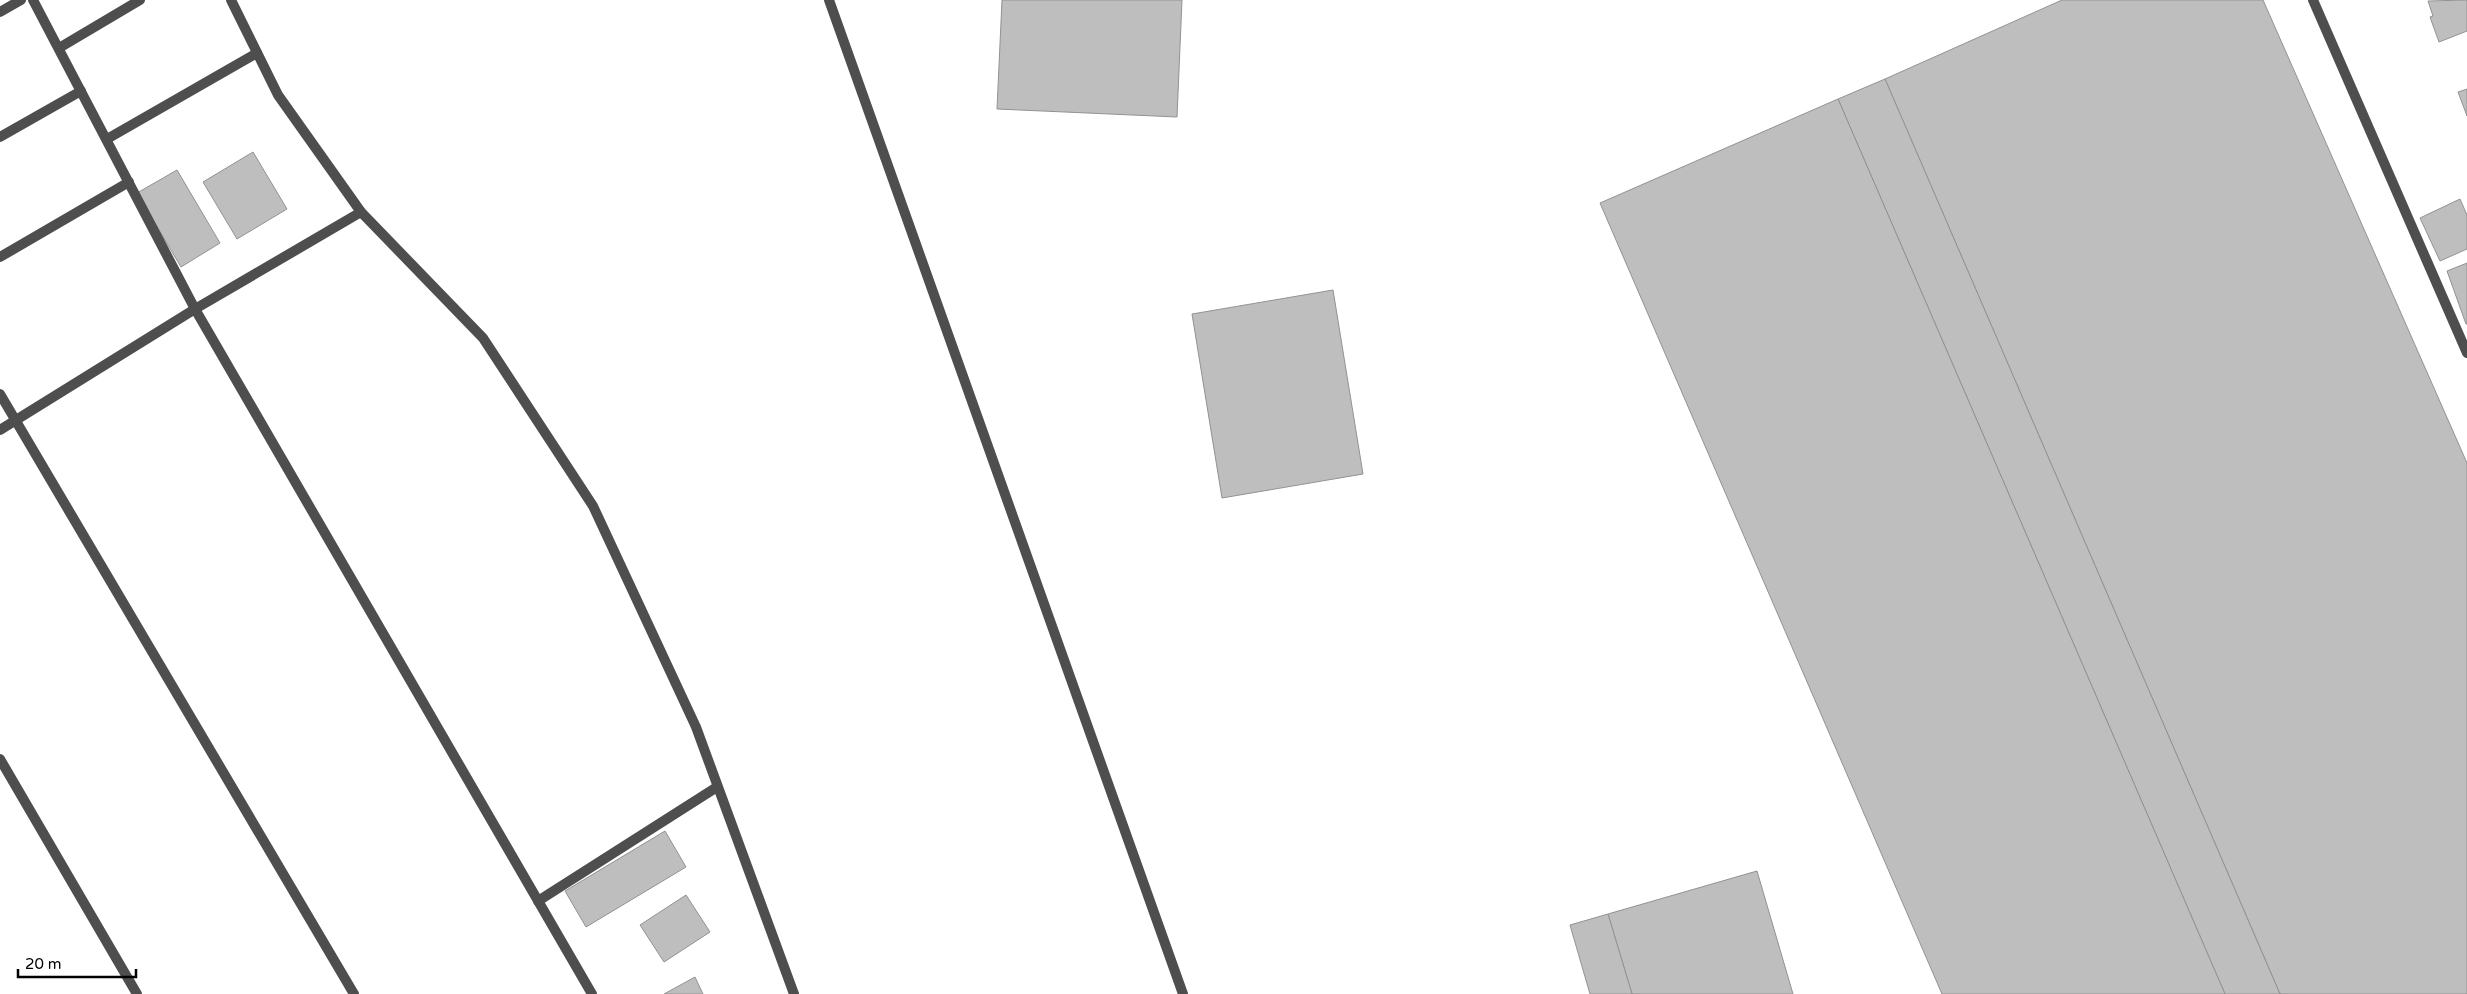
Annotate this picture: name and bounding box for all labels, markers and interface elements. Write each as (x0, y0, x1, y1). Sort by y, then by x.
scale bar (18, 946, 135, 978)
text: 20 m (25, 955, 62, 973)

